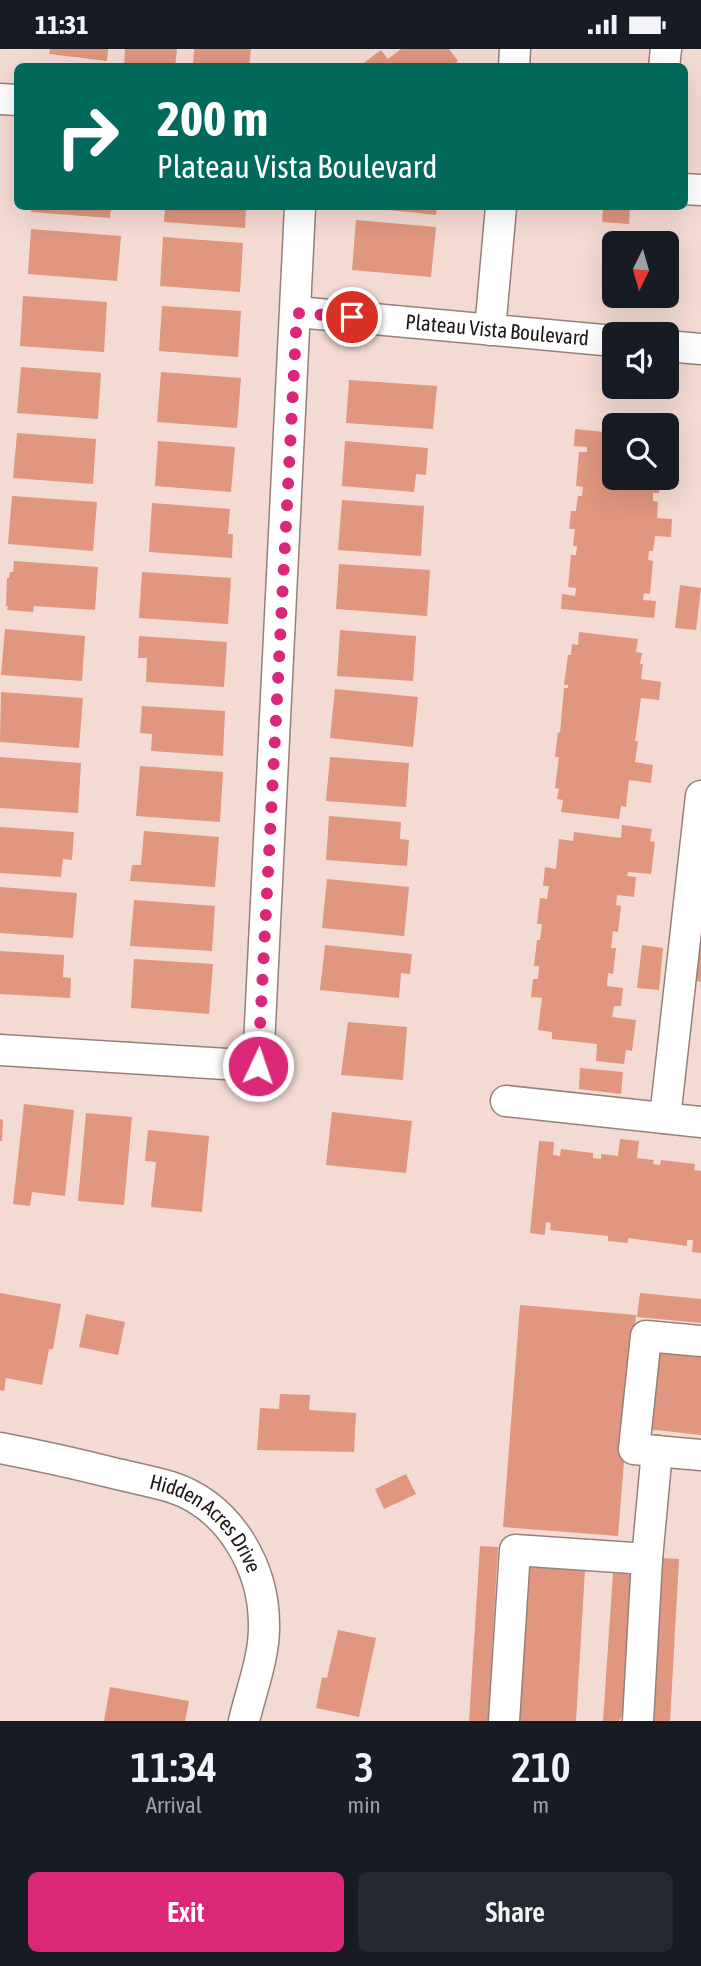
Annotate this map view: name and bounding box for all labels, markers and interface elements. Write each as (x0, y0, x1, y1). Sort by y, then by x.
text: 11:31 (35, 10, 89, 40)
text: 200 m (157, 90, 268, 146)
icon: right (42, 91, 133, 182)
text: Plateau Vista Boulevard (157, 148, 437, 185)
north arrow (602, 231, 679, 308)
map controls (602, 231, 679, 490)
pin (322, 287, 382, 347)
icon: arrive (333, 298, 371, 336)
street label: Plateau Vista Boulevard (404, 309, 590, 350)
button: sound (602, 322, 679, 399)
button: search (602, 413, 679, 490)
position arrow (221, 1029, 295, 1103)
street label: Hidden Acres Drive (147, 1469, 267, 1576)
text: 11:34 (131, 1743, 217, 1791)
text: 3 (354, 1743, 374, 1791)
text: 210 (511, 1743, 570, 1791)
text: Arrival (146, 1792, 202, 1818)
text: min (348, 1792, 381, 1818)
text: m (533, 1792, 549, 1818)
button: Exit (28, 1872, 344, 1952)
button: Share (358, 1872, 673, 1952)

